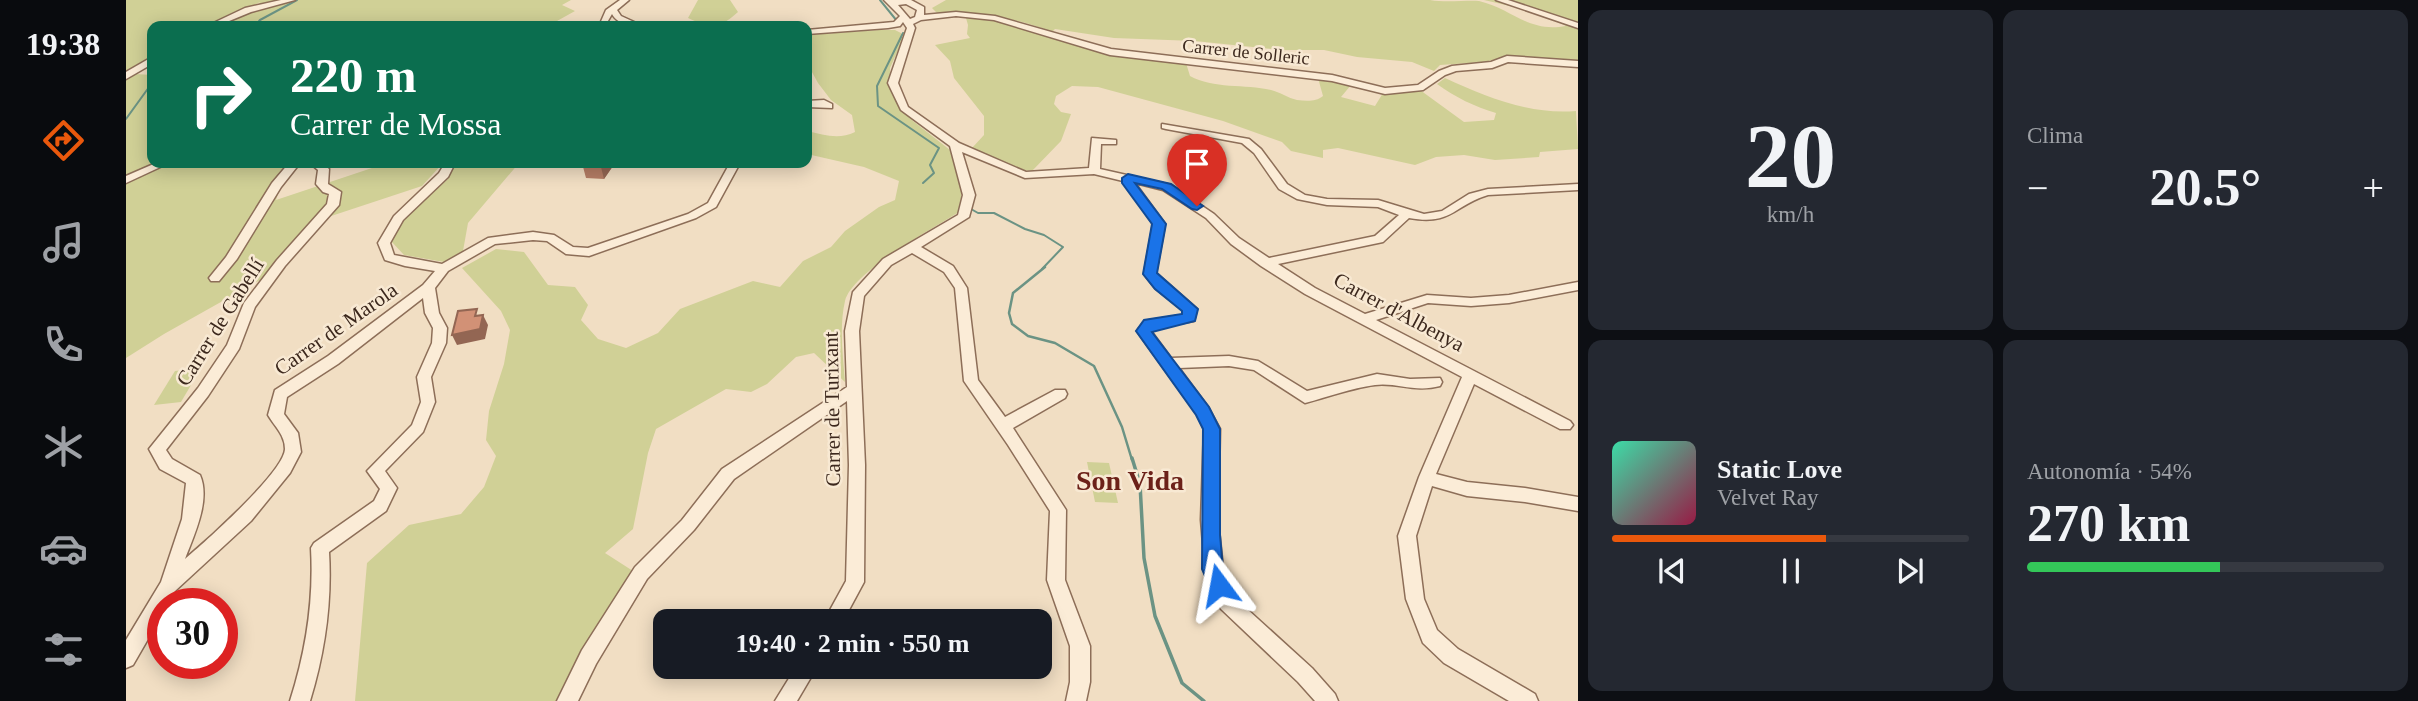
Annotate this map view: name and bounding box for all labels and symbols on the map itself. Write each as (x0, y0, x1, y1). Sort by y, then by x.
street label: Carrer de Solleric (1181, 35, 1311, 69)
pin (1167, 134, 1227, 206)
street label: Carrer de Gabellí (171, 254, 269, 390)
street label: Carrer d'Albenya (1330, 268, 1469, 357)
street label: Carrer de Marola (270, 277, 403, 380)
street label: Carrer de Turixant (819, 331, 845, 487)
district label: Son Vida (1076, 465, 1184, 496)
position arrow (1182, 548, 1256, 622)
speed limit sign: 30 (147, 588, 238, 679)

